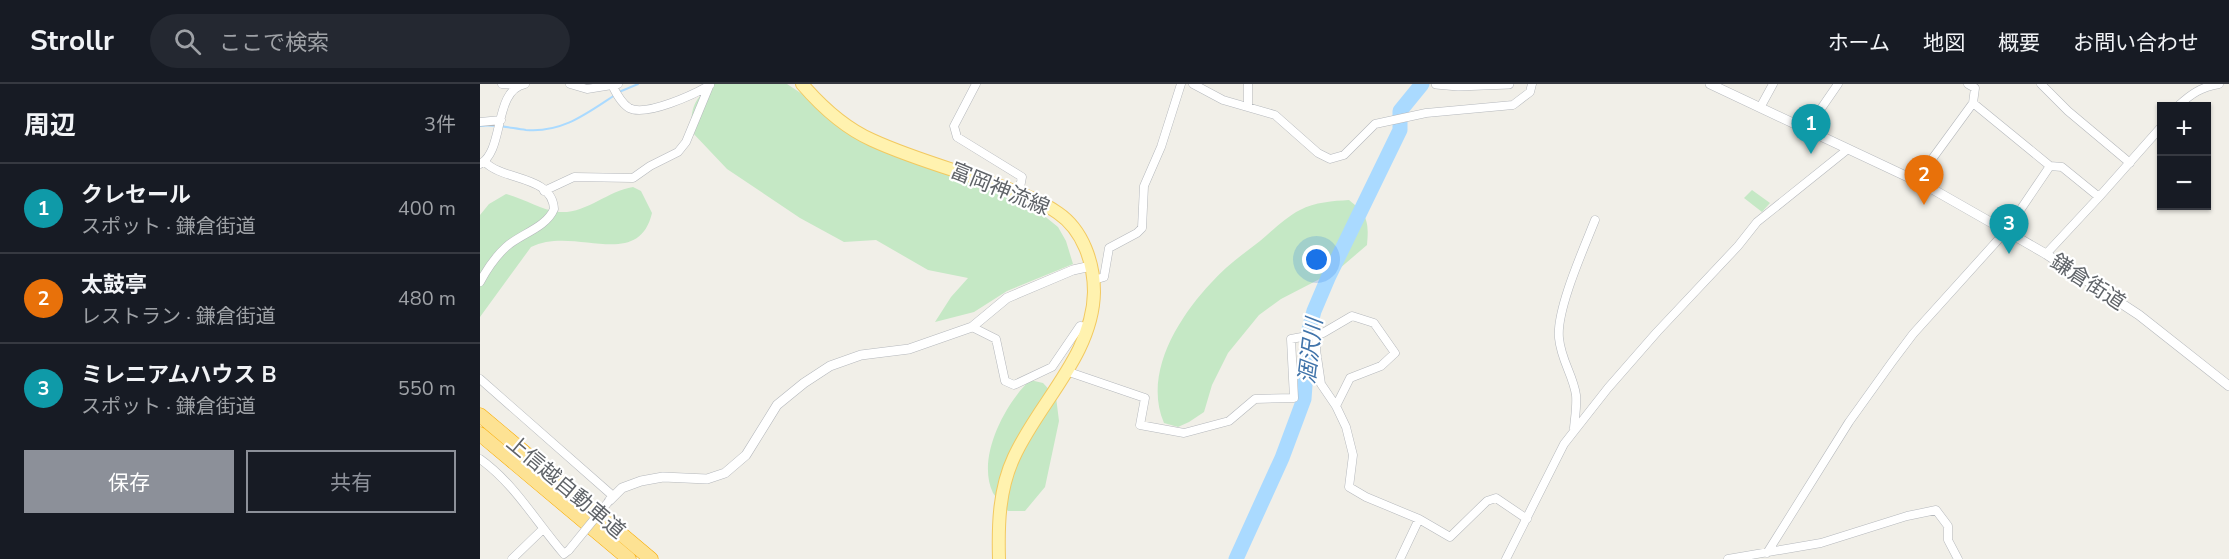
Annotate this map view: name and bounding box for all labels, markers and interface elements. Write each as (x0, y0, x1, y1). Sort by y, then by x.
search box (150, 14, 570, 68)
text: Strollr (30, 22, 114, 60)
icon: search (171, 25, 204, 58)
text: ここで検索 (219, 28, 329, 58)
text: ホーム (1828, 29, 1890, 57)
text: 地図 (1923, 29, 1965, 57)
text: 概要 (1998, 29, 2040, 57)
text: お問い合わせ (2073, 29, 2199, 57)
map controls (2157, 102, 2211, 210)
button: + (2157, 102, 2211, 156)
pin: 1 (1792, 104, 1830, 154)
text: 周辺 (24, 108, 76, 143)
text: 3件 (424, 111, 456, 138)
street label: 富岡神流線 (946, 156, 1054, 222)
pin: 2 (1904, 156, 1944, 205)
button: − (2157, 156, 2211, 210)
text: クレセール (81, 180, 191, 210)
text: 1 (38, 195, 50, 222)
text: 400 m (398, 195, 456, 222)
pin: 3 (1990, 204, 2029, 254)
text: スポット · 鎌倉街道 (81, 213, 256, 240)
your location (1302, 245, 1331, 274)
street label: 鎌倉街道 (2045, 247, 2131, 317)
text: 太鼓亭 (81, 270, 147, 300)
text: 2 (38, 285, 50, 312)
text: 480 m (398, 285, 456, 312)
text: レストラン · 鎌倉街道 (81, 303, 276, 330)
water label: 涸沢川 (1292, 315, 1330, 386)
text: ミレニアムハウス B (81, 360, 277, 390)
text: 3 (38, 375, 50, 402)
text: 550 m (398, 375, 456, 402)
text: スポット · 鎌倉街道 (81, 393, 256, 420)
street label: 上信越自動車道 (501, 429, 631, 545)
button: 保存 (24, 450, 234, 513)
button: 共有 (246, 450, 456, 513)

